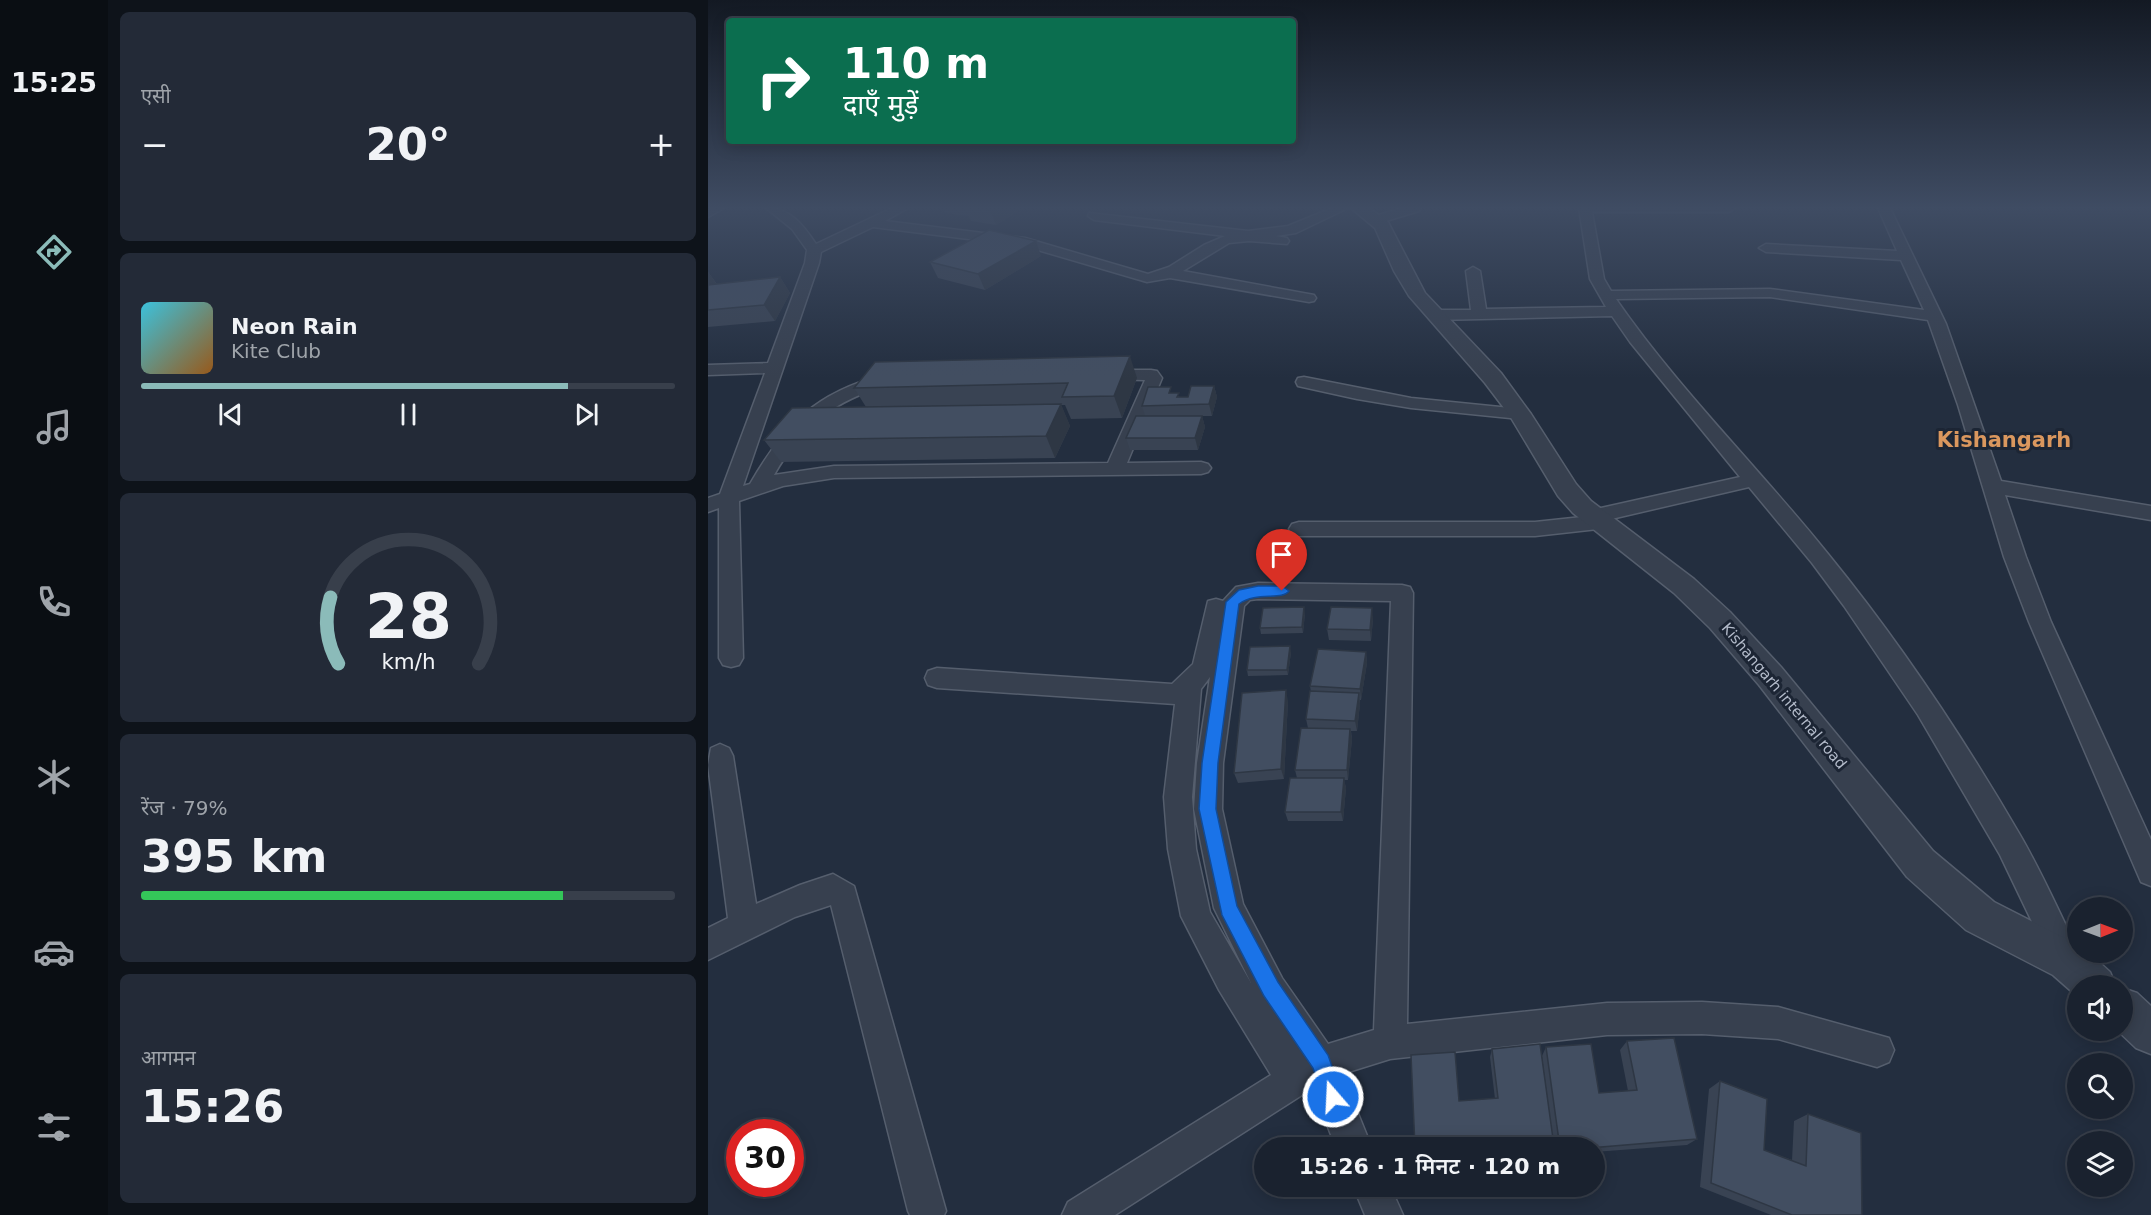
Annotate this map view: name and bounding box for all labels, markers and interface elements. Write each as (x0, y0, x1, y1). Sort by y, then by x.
text: 110 m (843, 39, 989, 88)
icon: right (744, 42, 822, 120)
text: 15:25 (11, 67, 97, 98)
text: एसी (141, 84, 171, 108)
text: दाएँ मुड़ें (843, 89, 918, 120)
text: 20° (365, 118, 451, 171)
text: − (141, 125, 169, 164)
text: + (647, 125, 675, 164)
icon: directions (33, 231, 75, 273)
text: Neon Rain (231, 314, 358, 339)
text: Kite Club (231, 339, 321, 363)
icon: previous (214, 398, 247, 431)
icon: pause (392, 398, 425, 431)
icon: next (570, 398, 603, 431)
icon: music (33, 406, 75, 448)
district label: Kishangarh (1937, 428, 2071, 452)
pin (1256, 529, 1307, 591)
icon: arrive (1265, 538, 1298, 571)
icon: phone (33, 581, 75, 623)
text: 28 (365, 581, 451, 654)
street label: Kishangarh internal road (1718, 619, 1850, 773)
text: km/h (381, 650, 435, 675)
icon: climate (33, 756, 75, 798)
text: रेंज · 79% (141, 796, 228, 820)
text: 395 km (141, 830, 327, 883)
north arrow (2067, 897, 2133, 963)
map controls (2067, 897, 2133, 1197)
icon: car (33, 931, 75, 973)
button: sound (2067, 975, 2133, 1041)
text: आगमन (141, 1046, 196, 1070)
button: search (2067, 1053, 2133, 1119)
position arrow (1301, 1065, 1365, 1129)
text: 15:26 (141, 1080, 284, 1133)
icon: filters (33, 1106, 75, 1148)
speed limit sign: 30 (726, 1119, 804, 1197)
button: layers (2067, 1131, 2133, 1197)
text: 15:26 · 1 मिनट · 120 m (1299, 1154, 1560, 1179)

